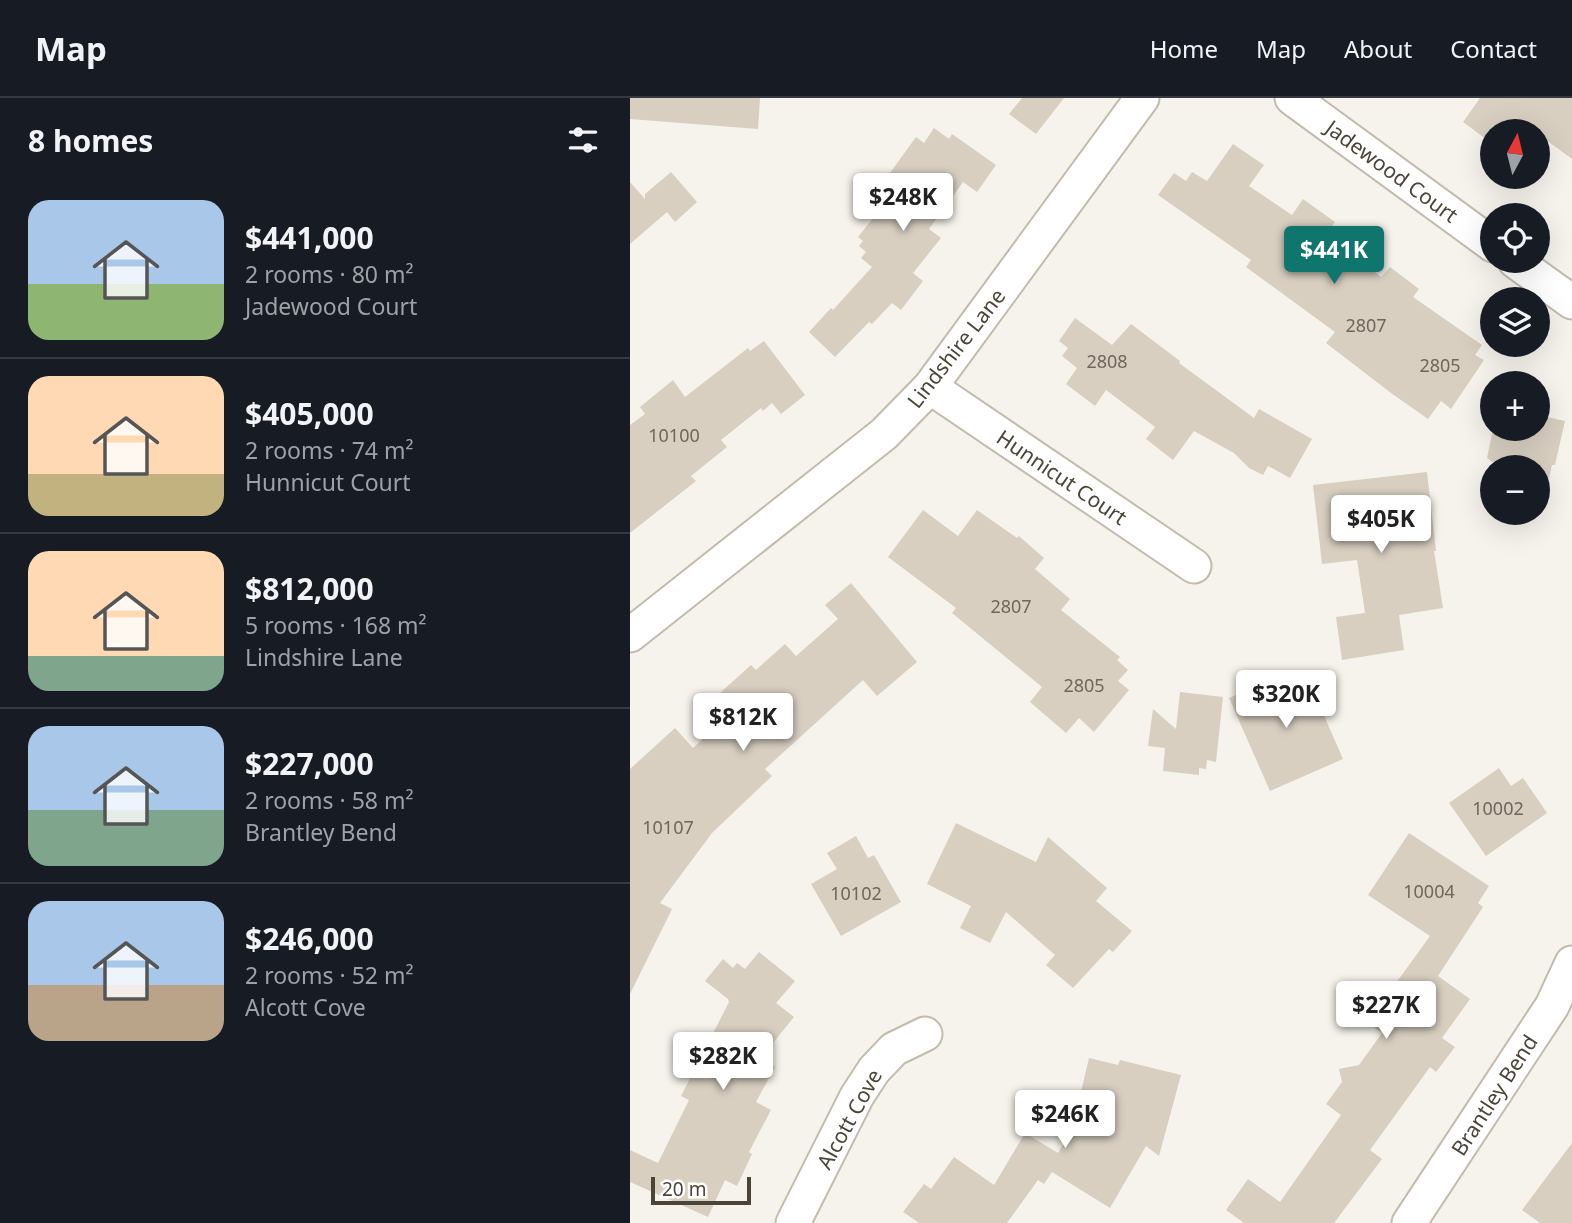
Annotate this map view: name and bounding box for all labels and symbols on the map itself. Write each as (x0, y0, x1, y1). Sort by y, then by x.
street label: Jadewood Court (1318, 112, 1464, 229)
north arrow (1480, 119, 1550, 189)
pin: $248K (854, 174, 952, 233)
pin: $441K (1285, 226, 1383, 286)
street label: Lindshire Lane (901, 283, 1011, 413)
house number: 2807 (1345, 313, 1387, 337)
house number: 2808 (1086, 349, 1128, 373)
house number: 2805 (1419, 353, 1461, 377)
house number: 10100 (648, 423, 700, 447)
street label: Hunnicut Court (991, 423, 1133, 531)
pin: $405K (1332, 496, 1430, 555)
house number: 2807 (990, 594, 1032, 618)
pin: $320K (1237, 670, 1335, 730)
house number: 2805 (1063, 673, 1105, 697)
pin: $812K (694, 694, 792, 753)
house number: 10002 (1472, 796, 1524, 820)
house number: 10107 (642, 815, 694, 839)
house number: 10004 (1403, 879, 1455, 903)
house number: 10102 (830, 881, 882, 905)
pin: $227K (1337, 982, 1435, 1041)
street label: Brantley Bend (1444, 1029, 1544, 1161)
pin: $282K (674, 1032, 772, 1092)
street label: Alcott Cove (810, 1064, 888, 1174)
pin: $246K (1016, 1090, 1114, 1150)
scale bar (651, 1174, 751, 1206)

